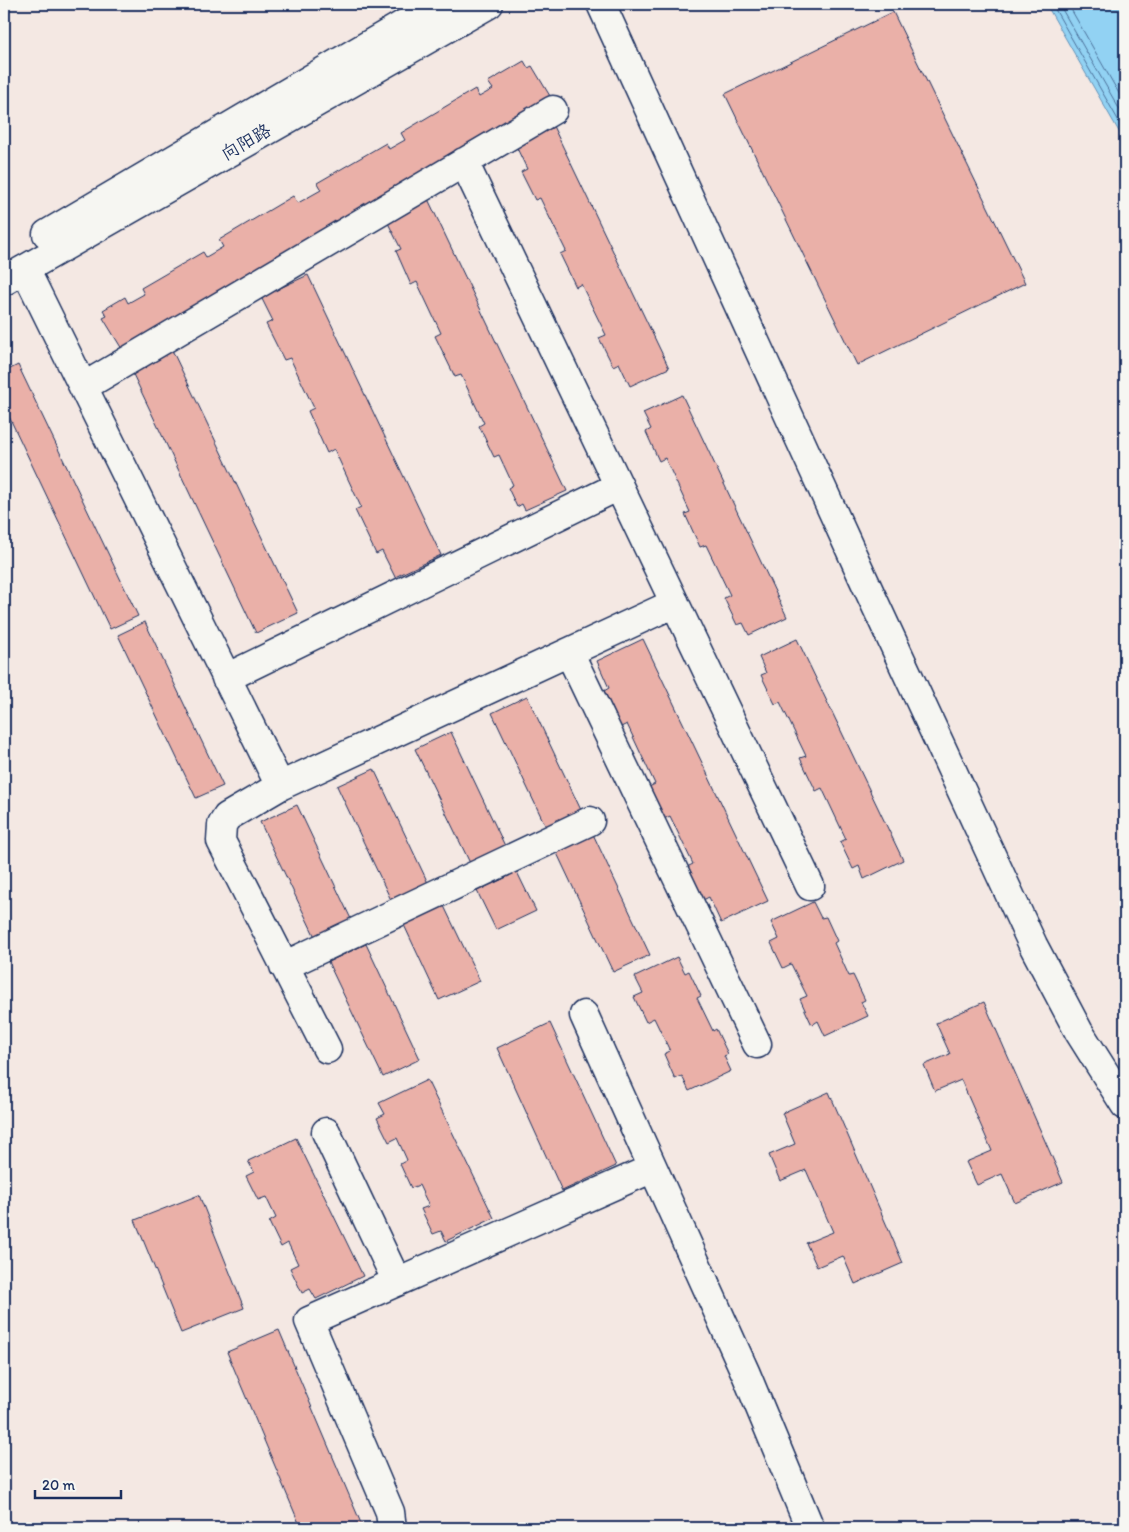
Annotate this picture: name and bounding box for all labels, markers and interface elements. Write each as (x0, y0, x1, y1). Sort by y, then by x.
street label: 向阳路 (217, 119, 275, 165)
scale bar (35, 1467, 121, 1499)
text: 20 m (42, 1476, 76, 1494)

